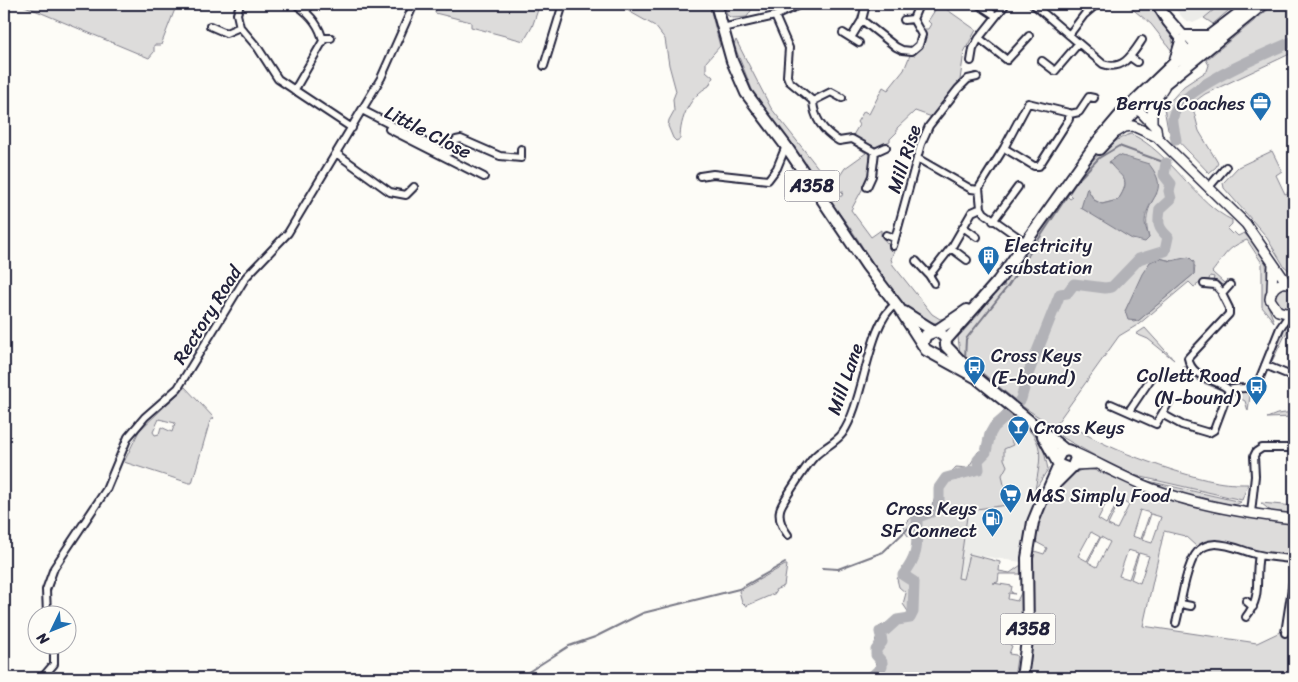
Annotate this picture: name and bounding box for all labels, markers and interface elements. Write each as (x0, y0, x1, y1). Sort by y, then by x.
place label: Berrys Coaches (1116, 87, 1245, 120)
office icon: Berrys Coaches (1249, 91, 1273, 122)
street label: Little Close (379, 96, 478, 168)
street label: Mill Rise (877, 120, 931, 198)
road number: A358 (784, 170, 840, 202)
place label: Electricity substation (1003, 229, 1092, 284)
building icon: Electricity substation (976, 244, 1000, 275)
street label: Rectory Road (163, 258, 251, 371)
street label: Mill Lane (817, 338, 873, 420)
place label: Cross Keys (E-bound) (991, 339, 1082, 394)
bus stop icon: Cross Keys (E-bound) (963, 354, 987, 385)
place label: Collett Road (N-bound) (1137, 359, 1242, 414)
bus stop icon: Collett Road (N-bound) (1244, 374, 1268, 405)
place label: Cross Keys (1034, 411, 1125, 444)
bar icon: Cross Keys (1006, 415, 1030, 446)
place label: M&S Simply Food (1026, 479, 1171, 512)
supermarket icon: M&S Simply Food (998, 483, 1022, 514)
place label: Cross Keys SF Connect (881, 492, 977, 547)
fuel station icon: Cross Keys SF Connect (981, 507, 1005, 538)
north arrow (28, 604, 78, 654)
road number: A358 (1000, 614, 1056, 644)
text: N (30, 626, 56, 651)

